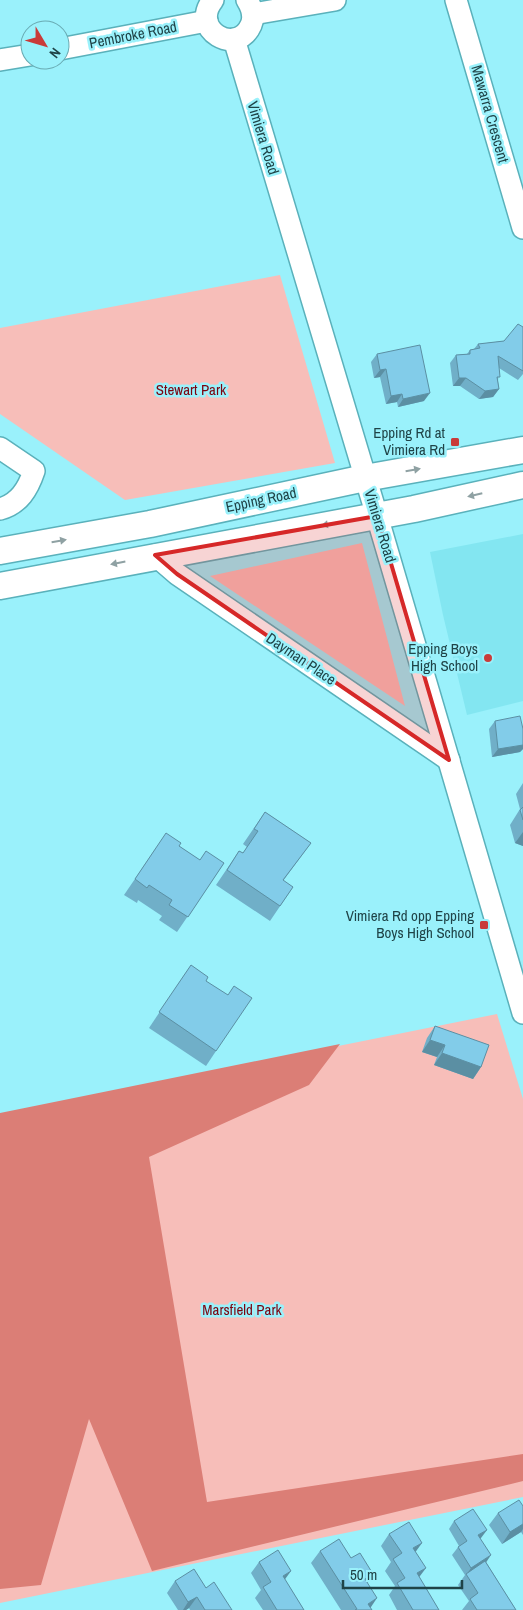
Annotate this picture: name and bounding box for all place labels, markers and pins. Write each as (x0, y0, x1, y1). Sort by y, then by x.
place label: Epping Rd at Vimiera Rd (373, 422, 446, 460)
marker: Epping Rd at Vimiera Rd (449, 436, 461, 448)
place label: Epping Boys High School (408, 638, 478, 676)
marker: Epping Boys High School (482, 652, 494, 664)
place label: Vimiera Rd opp Epping Boys High School (346, 905, 474, 943)
marker: Vimiera Rd opp Epping Boys High School (478, 919, 490, 931)

